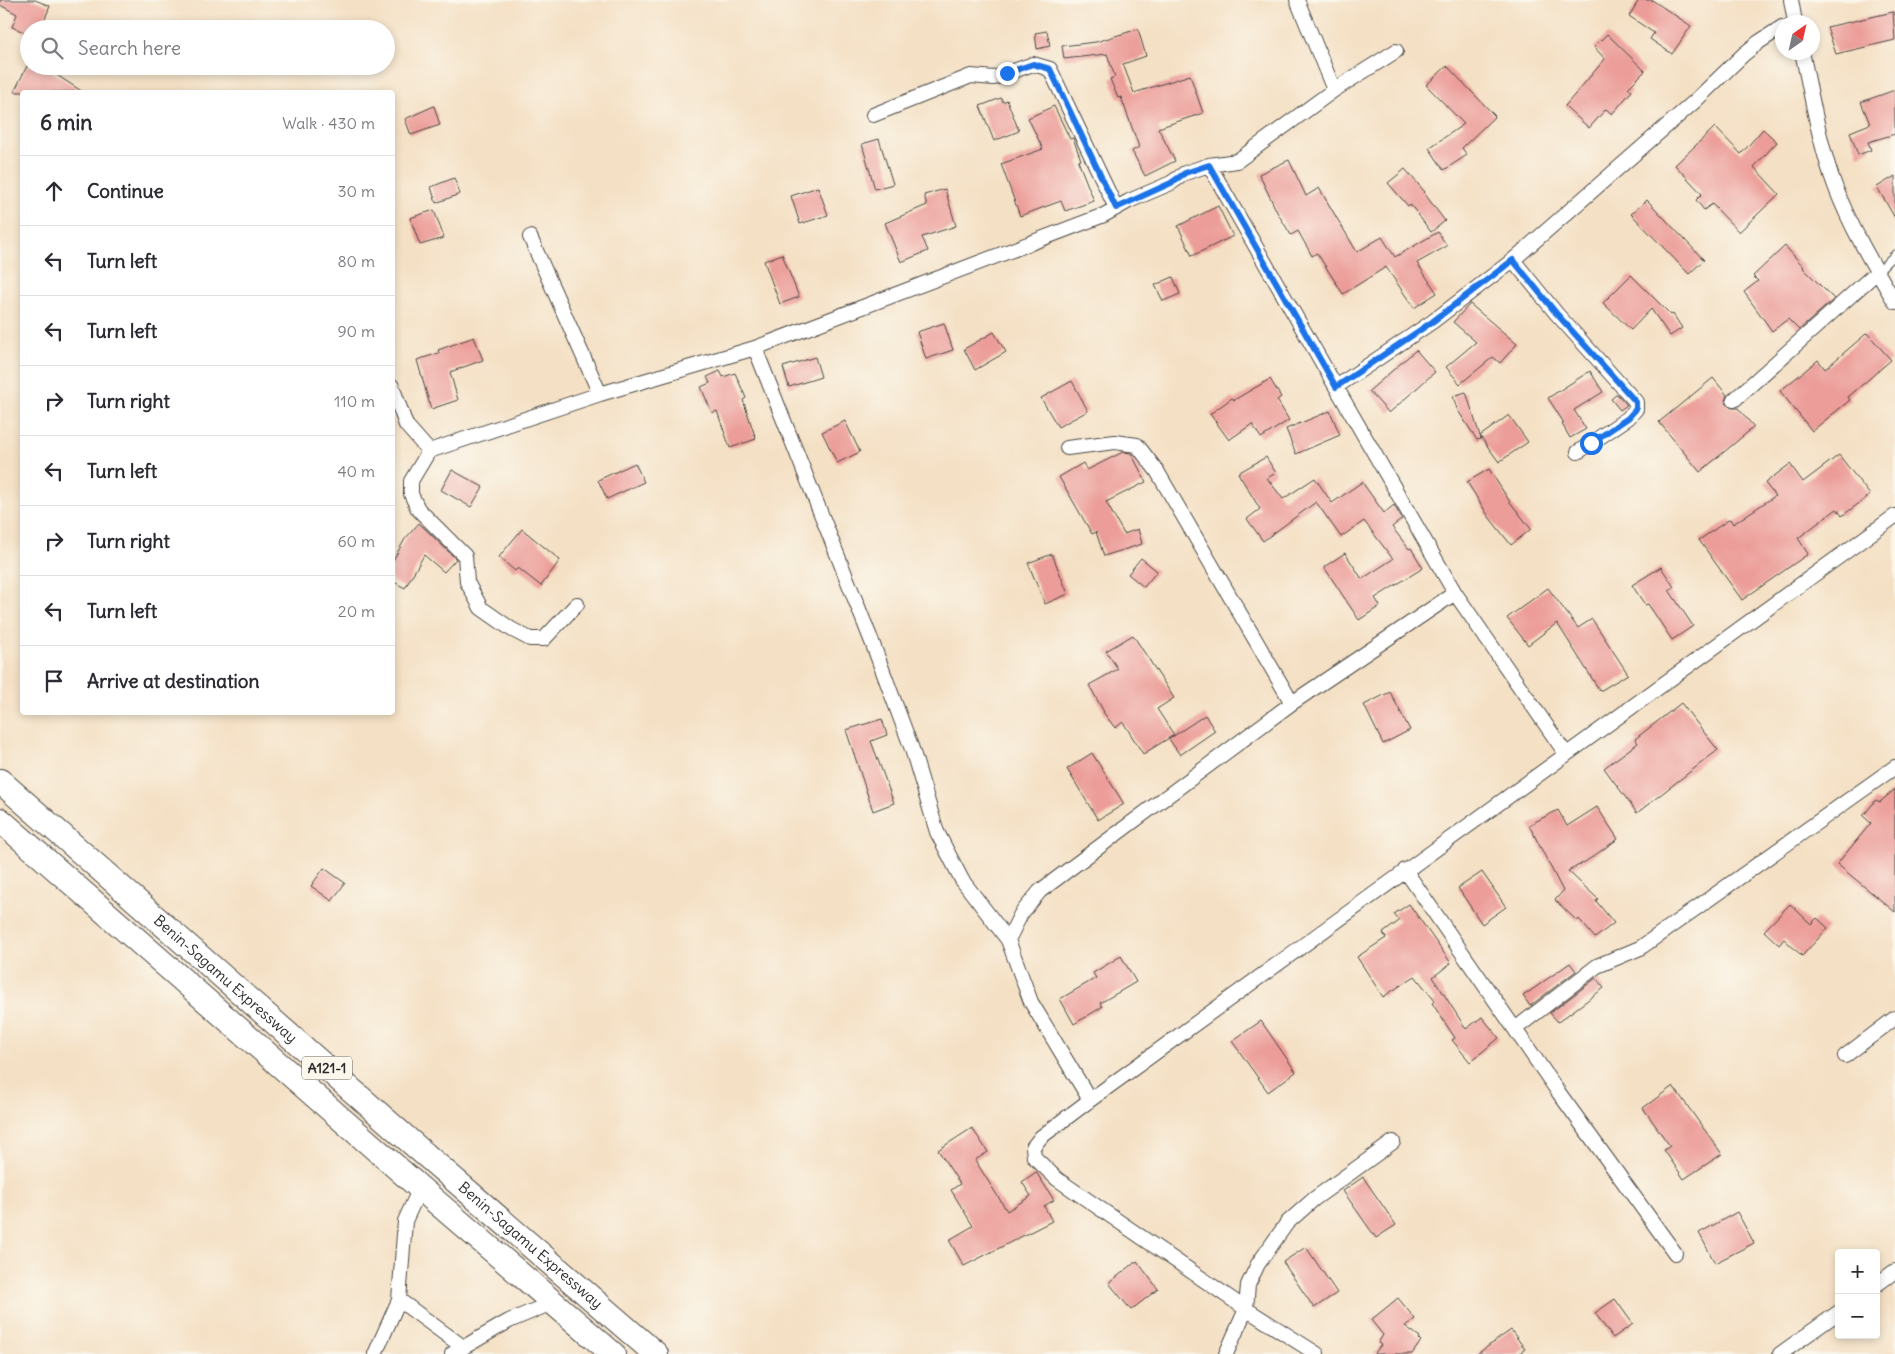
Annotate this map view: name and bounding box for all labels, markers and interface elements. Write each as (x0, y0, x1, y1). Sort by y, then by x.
north arrow (1775, 15, 1820, 60)
search box (20, 20, 395, 75)
icon: search (38, 34, 66, 62)
text: Search here (78, 36, 181, 60)
route end (996, 62, 1019, 85)
text: 6 min (40, 109, 92, 136)
text: Walk · 430 m (282, 113, 375, 133)
icon: ahead (40, 177, 68, 205)
text: Continue (87, 179, 164, 203)
text: 30 m (338, 181, 375, 201)
icon: left (40, 247, 68, 275)
text: Turn left (87, 249, 157, 273)
text: 80 m (337, 251, 375, 271)
icon: left (40, 317, 68, 345)
text: Turn left (87, 319, 157, 343)
text: 90 m (337, 321, 375, 341)
icon: right (40, 387, 68, 415)
text: Turn right (87, 389, 170, 413)
text: 110 m (334, 391, 375, 411)
route start (1580, 432, 1603, 455)
icon: left (40, 457, 68, 485)
text: Turn left (87, 459, 157, 483)
text: 40 m (337, 461, 375, 481)
icon: right (40, 527, 68, 555)
text: Turn right (87, 529, 170, 553)
text: 60 m (337, 531, 375, 551)
icon: left (40, 597, 68, 625)
text: Turn left (87, 599, 157, 623)
text: 20 m (338, 601, 375, 621)
icon: arrive (40, 667, 68, 695)
text: Arrive at destination (87, 669, 260, 693)
street label: Benin-Sagamu Expressway (150, 911, 301, 1047)
road number: A121-1 (302, 1056, 352, 1080)
street label: Benin-Sagamu Expressway (455, 1177, 607, 1313)
map controls (1835, 1249, 1880, 1339)
button: + (1835, 1249, 1880, 1294)
button: − (1835, 1294, 1880, 1339)

